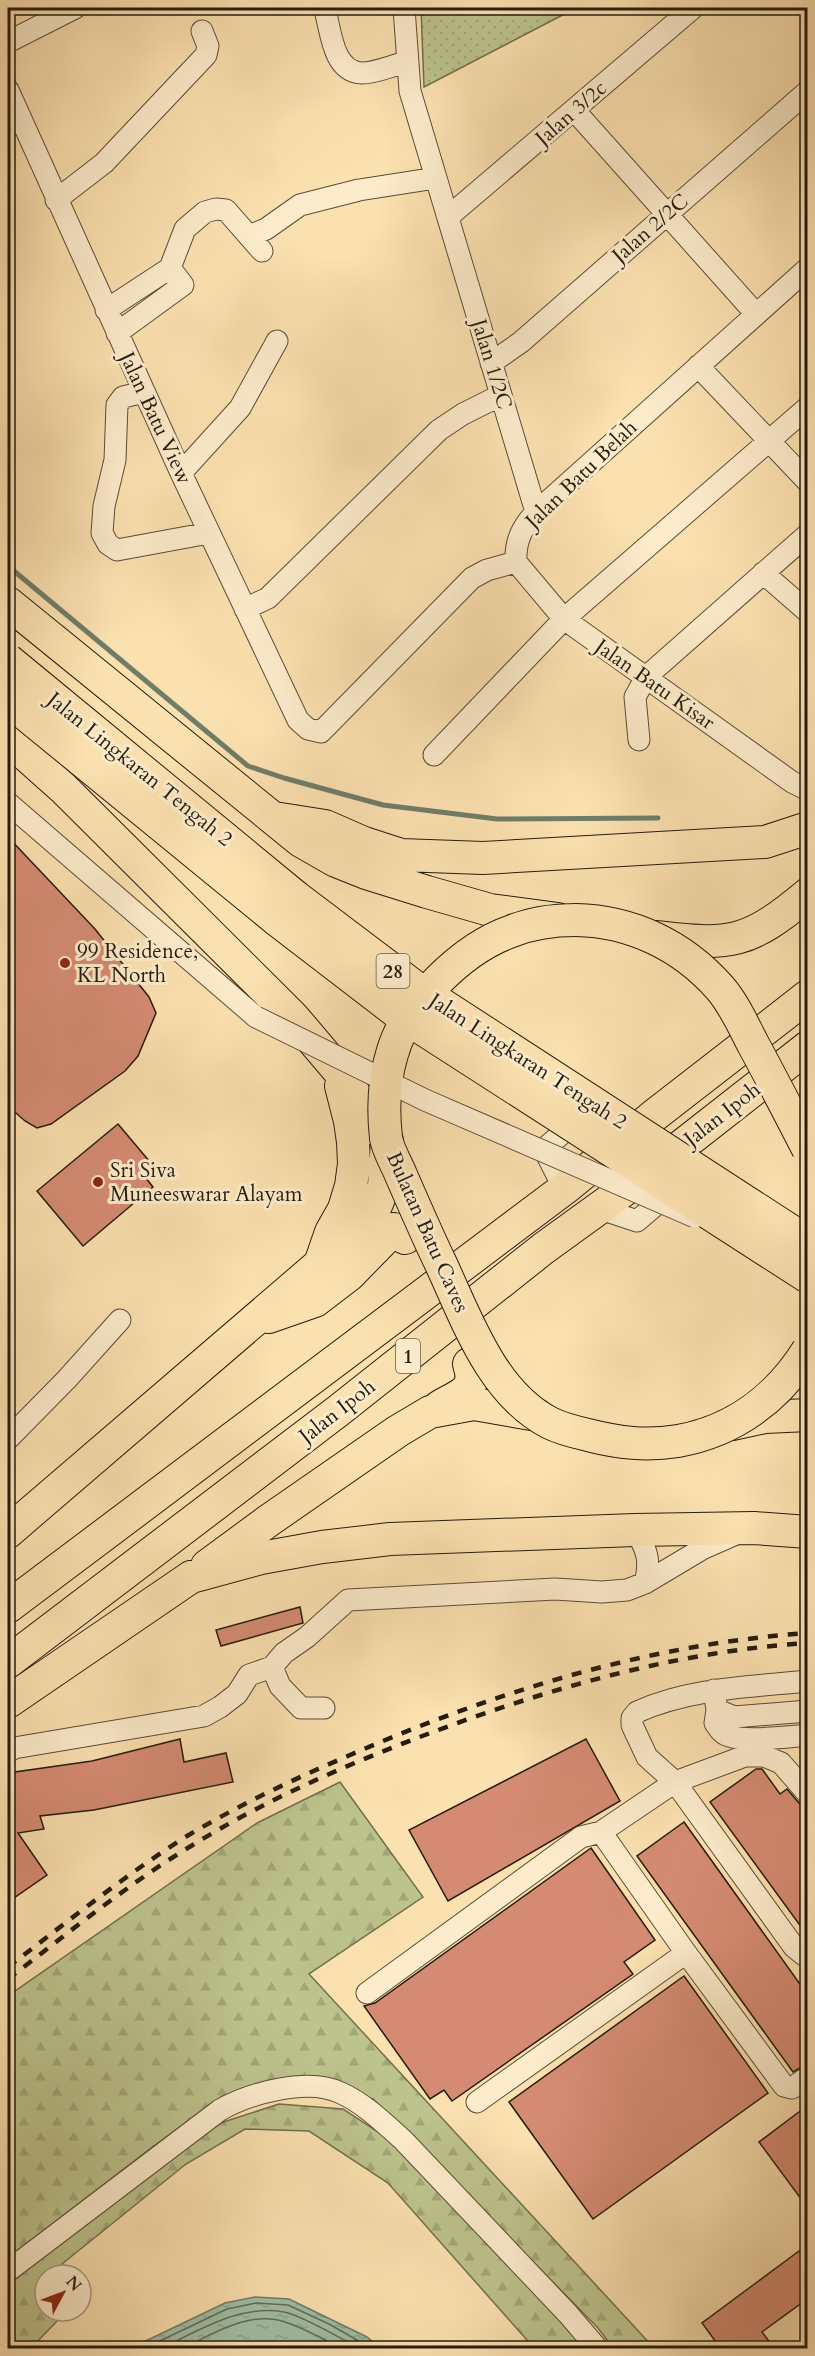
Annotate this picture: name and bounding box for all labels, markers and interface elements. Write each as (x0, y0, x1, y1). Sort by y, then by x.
street label: Jalan 3/2c (527, 74, 613, 155)
street label: Jalan 2/2C (604, 187, 695, 272)
street label: Jalan 1/2C (463, 313, 519, 413)
street label: Jalan Batu View (111, 345, 199, 489)
street label: Jalan Batu Belah (517, 413, 644, 537)
street label: Jalan Batu Kisar (586, 630, 721, 737)
street label: Jalan Lingkaran Tengah 2 (39, 684, 239, 853)
place label: 99 Residence, KL North (77, 937, 198, 990)
road number: 28 (376, 954, 410, 988)
marker: 99 Residence, KL North (58, 956, 72, 970)
street label: Jalan Lingkaran Tengah 2 (421, 985, 633, 1137)
street label: Jalan Ipoh (676, 1075, 767, 1155)
street label: Bulatan Batu Caves (379, 1147, 476, 1317)
place label: Sri Siva Muneeswarar Alayam (110, 1156, 303, 1209)
marker: Sri Siva Muneeswarar Alayam (91, 1175, 105, 1189)
road number: 1 (396, 1339, 420, 1373)
street label: Jalan Ipoh (291, 1372, 382, 1452)
north arrow (33, 2263, 93, 2323)
text: N (61, 2271, 86, 2296)

